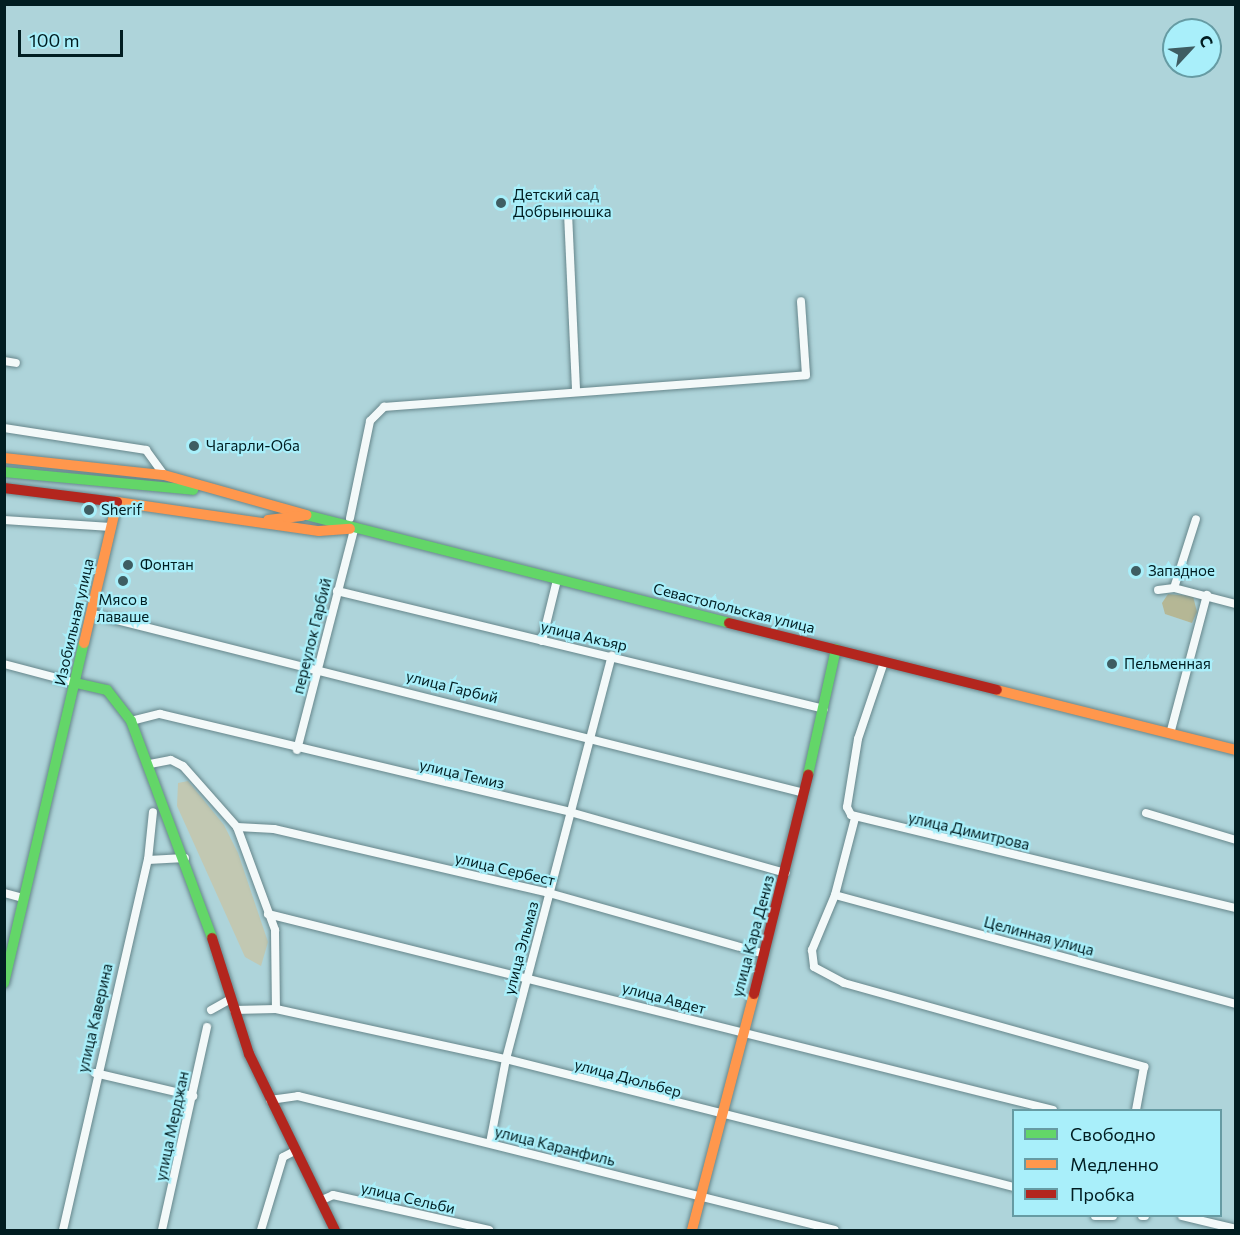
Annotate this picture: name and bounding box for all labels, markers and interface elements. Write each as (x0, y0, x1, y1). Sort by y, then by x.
scale bar (21, 18, 126, 56)
north arrow (1162, 18, 1222, 78)
text: 100 m (29, 29, 79, 51)
text: С (1196, 32, 1218, 50)
place label: Детский сад Добрынюшка (513, 185, 612, 220)
marker: Детский сад Добрынюшка (494, 196, 508, 210)
place label: Чагарли-Оба (206, 437, 300, 455)
marker: Чагарли-Оба (187, 439, 201, 453)
place label: Sherif (101, 501, 142, 519)
marker: Sherif (82, 503, 96, 517)
place label: Фонтан (140, 556, 194, 574)
street label: Изобильная улица (51, 557, 97, 687)
marker: Фонтан (121, 558, 135, 572)
place label: Западное (1148, 562, 1215, 580)
marker: Западное (1129, 564, 1143, 578)
marker: Мясо в лаваше (116, 574, 130, 588)
street label: переулок Гарбий (289, 576, 335, 696)
street label: Севастопольская улица (651, 579, 817, 637)
place label: Мясо в лаваше (97, 590, 149, 625)
street label: улица Акъяр (539, 617, 629, 655)
place label: Пельменная (1124, 655, 1211, 673)
marker: Пельменная (1105, 657, 1119, 671)
street label: улица Гарбий (404, 667, 500, 707)
street label: улица Темиз (418, 755, 506, 793)
street label: улица Димитрова (907, 808, 1031, 854)
street label: улица Сербест (453, 849, 557, 889)
street label: улица Кара Дениз (728, 873, 778, 999)
street label: улица Эльмаз (500, 899, 542, 997)
street label: Целинная улица (982, 913, 1096, 959)
street label: улица Каверина (74, 962, 116, 1074)
street label: улица Авдет (620, 978, 708, 1018)
street label: улица Дюльбер (573, 1055, 683, 1101)
street label: улица Мерджан (152, 1069, 192, 1183)
legend (1012, 1109, 1222, 1217)
street label: улица Каранфиль (493, 1122, 617, 1170)
text: Свободно (1070, 1123, 1156, 1145)
text: Медленно (1070, 1153, 1159, 1175)
street label: улица Сельби (359, 1178, 457, 1218)
text: Пробка (1070, 1183, 1135, 1205)

